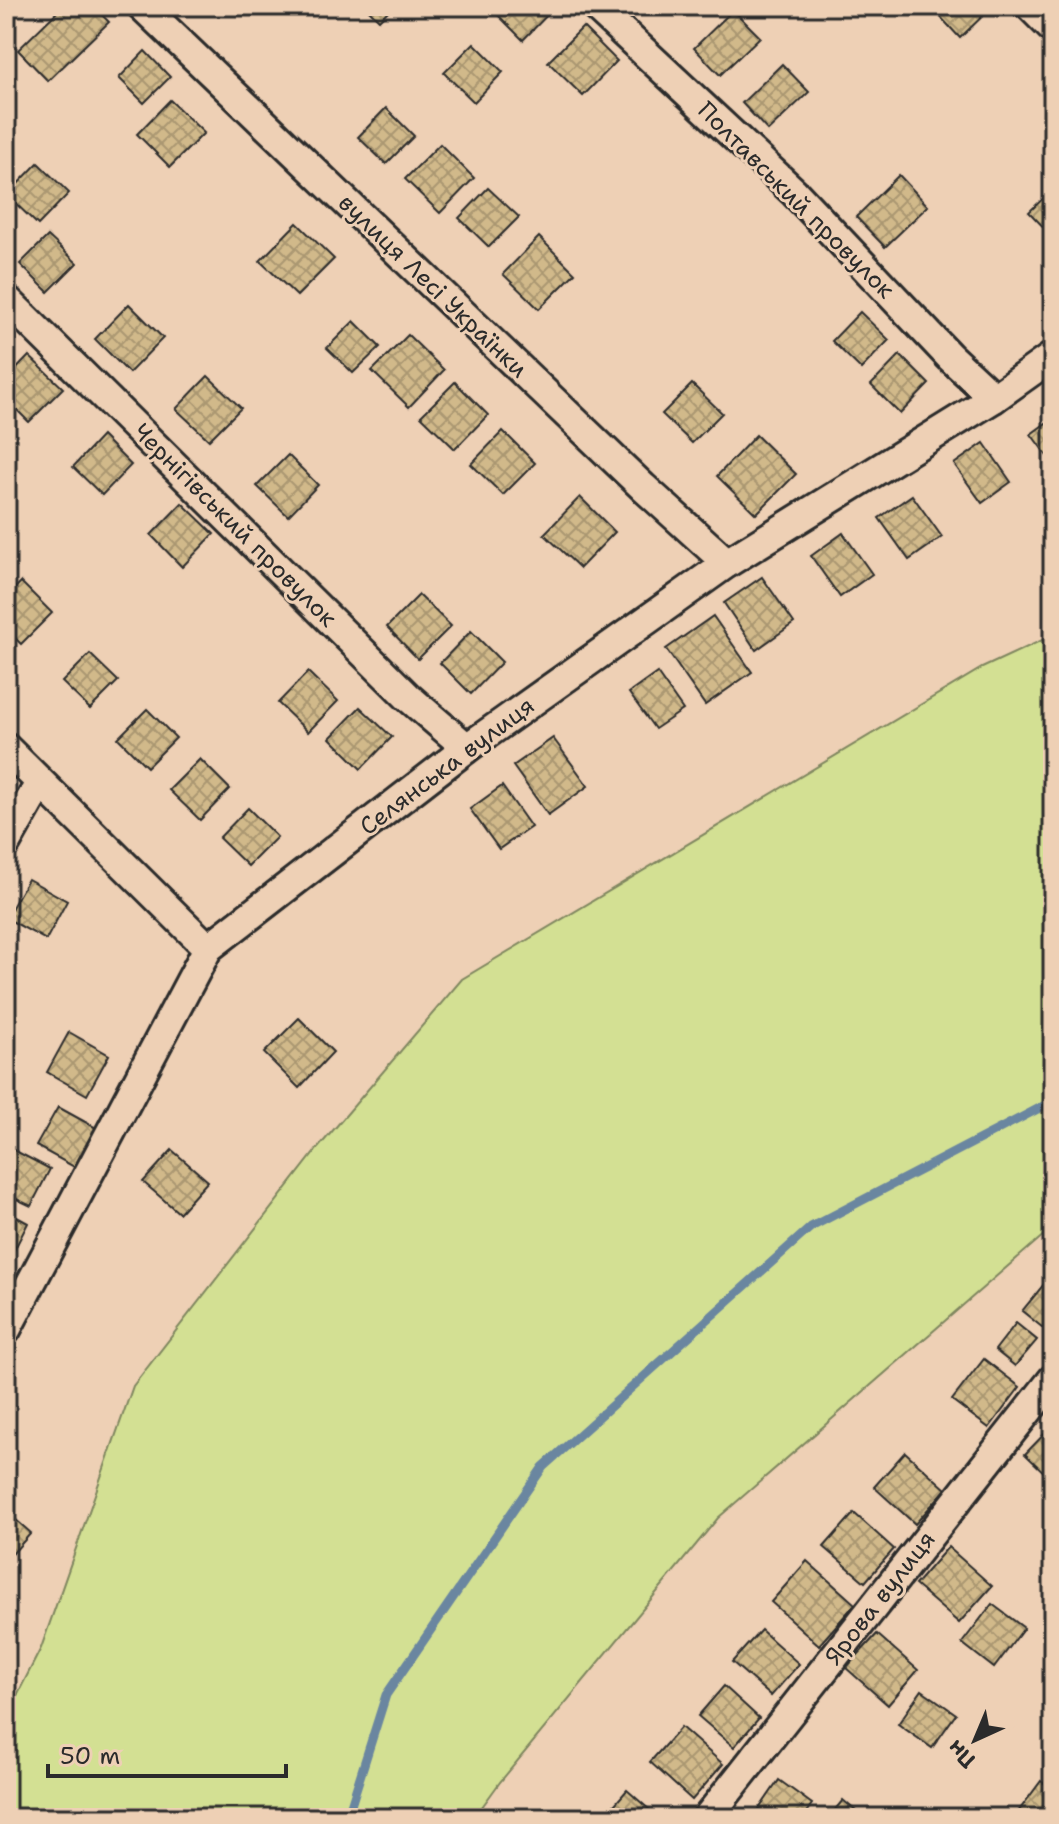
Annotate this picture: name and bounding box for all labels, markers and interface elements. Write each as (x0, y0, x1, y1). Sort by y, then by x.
street label: Полтавський провулок (691, 95, 902, 306)
street label: вулиця Лесі Українки (331, 187, 535, 385)
street label: Чернігівський провулок (126, 416, 344, 634)
street label: Селянська вулиця (353, 690, 541, 842)
street label: Ярова вулиця (818, 1524, 942, 1672)
north arrow (935, 1700, 1015, 1780)
scale bar (48, 1728, 286, 1778)
text: Пн (941, 1734, 982, 1775)
text: 50 m (60, 1740, 120, 1772)

